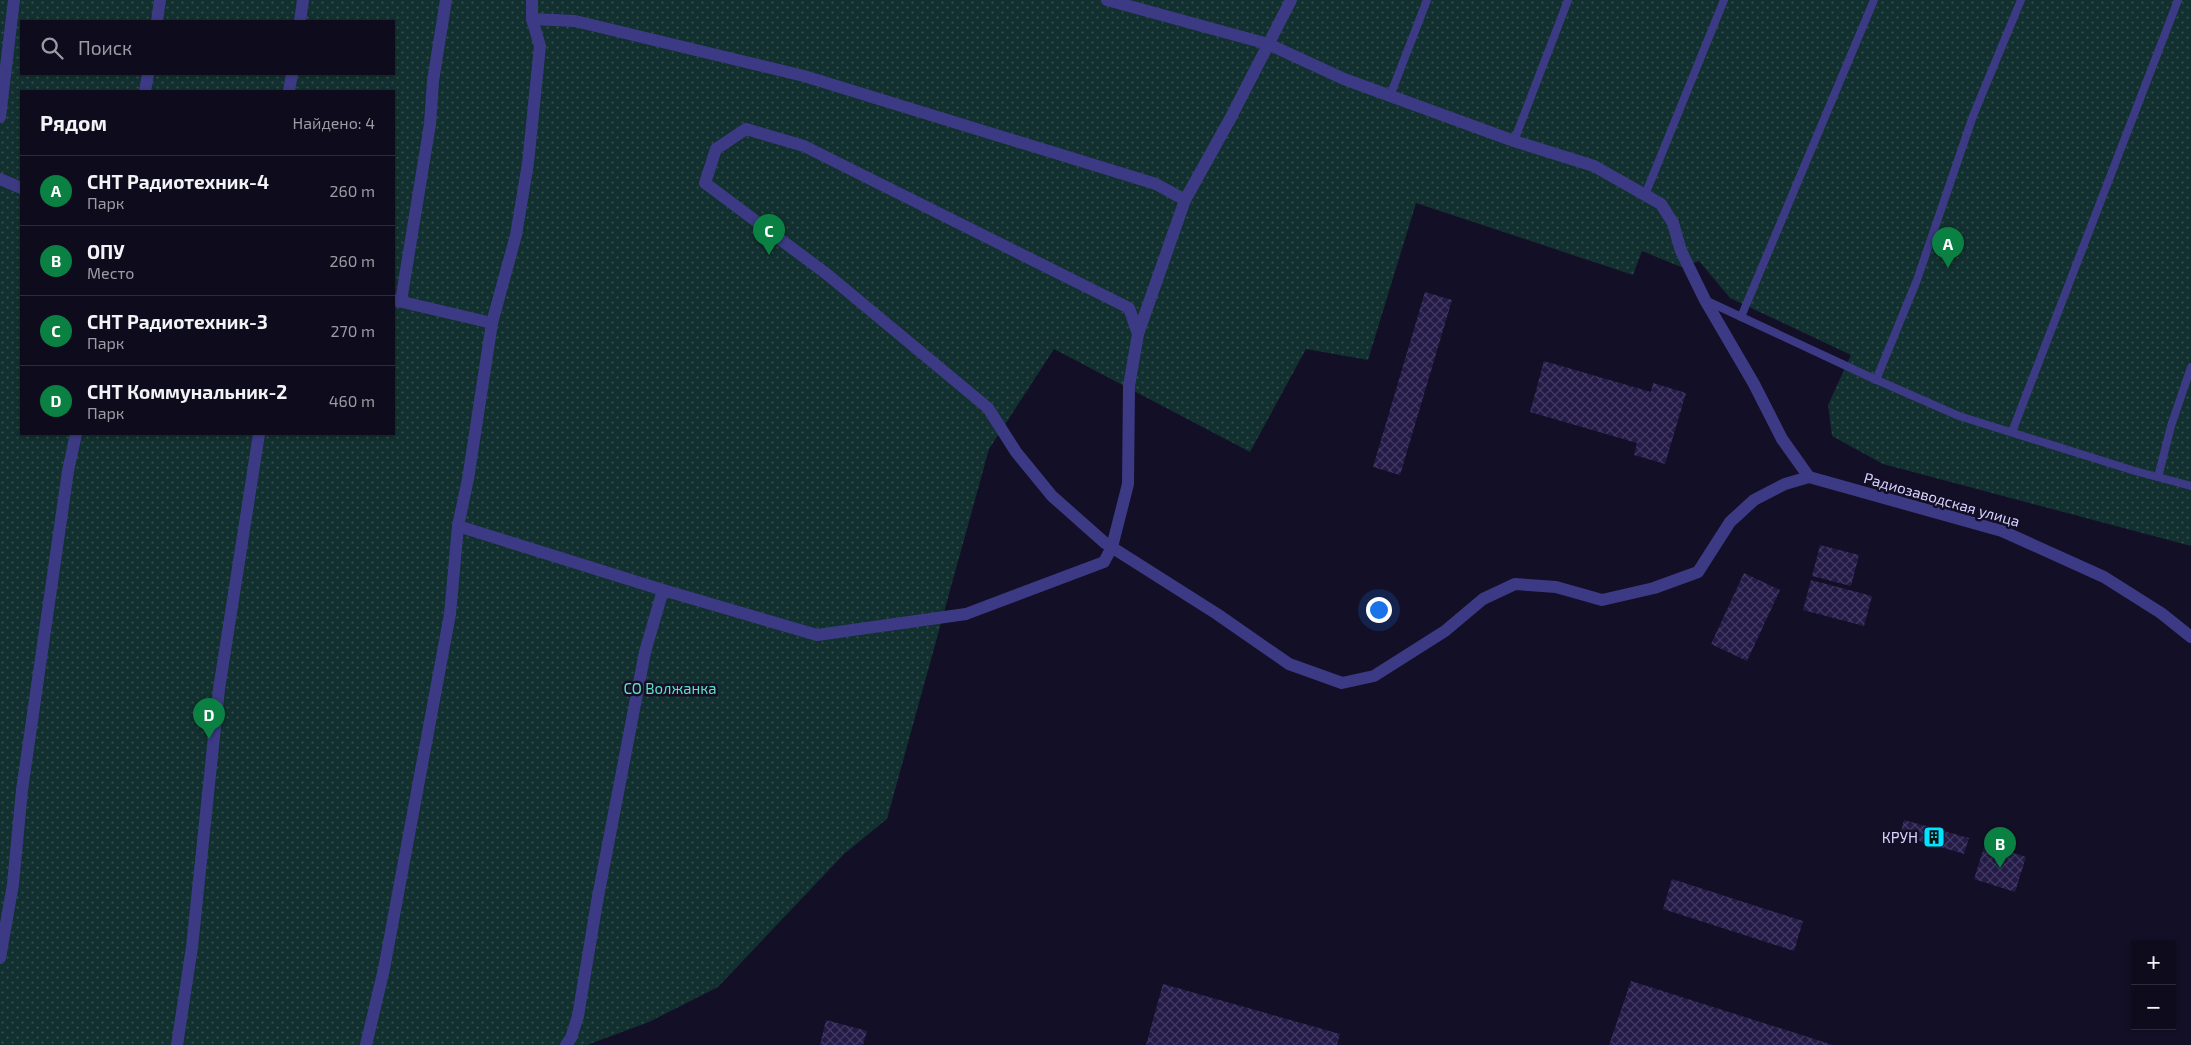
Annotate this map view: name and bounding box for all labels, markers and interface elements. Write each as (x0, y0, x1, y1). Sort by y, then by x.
search box (20, 20, 395, 75)
icon: search (38, 34, 66, 62)
text: Поиск (78, 36, 132, 59)
text: Рядом (40, 110, 107, 135)
text: Найдено: 4 (292, 113, 375, 132)
text: СНТ Радиотехник-4 (87, 170, 269, 193)
text: A (51, 181, 61, 200)
text: 260 m (330, 181, 375, 200)
text: Парк (87, 193, 124, 212)
pin: C (753, 214, 785, 255)
pin: A (1932, 227, 1964, 268)
text: ОПУ (87, 240, 125, 263)
text: B (51, 251, 61, 270)
text: 260 m (330, 251, 375, 270)
text: Место (87, 263, 134, 282)
text: СНТ Радиотехник-3 (87, 310, 268, 333)
text: C (51, 321, 61, 340)
text: 270 m (331, 321, 375, 340)
text: Парк (87, 333, 124, 352)
text: СНТ Коммунальник-2 (87, 380, 287, 403)
text: D (51, 391, 61, 410)
text: 460 m (329, 391, 375, 410)
text: Парк (87, 403, 124, 422)
street label: Радиозаводская улица (1862, 468, 2022, 531)
your location (1366, 597, 1392, 623)
park label: СО Волжанка (623, 679, 717, 697)
pin: D (193, 698, 225, 739)
building icon: КРУН (1922, 825, 1946, 849)
pin: B (1984, 827, 2016, 868)
place label: КРУН (1882, 828, 1918, 846)
map controls (2131, 940, 2176, 1030)
button: + (2131, 940, 2176, 985)
button: − (2131, 985, 2176, 1030)

